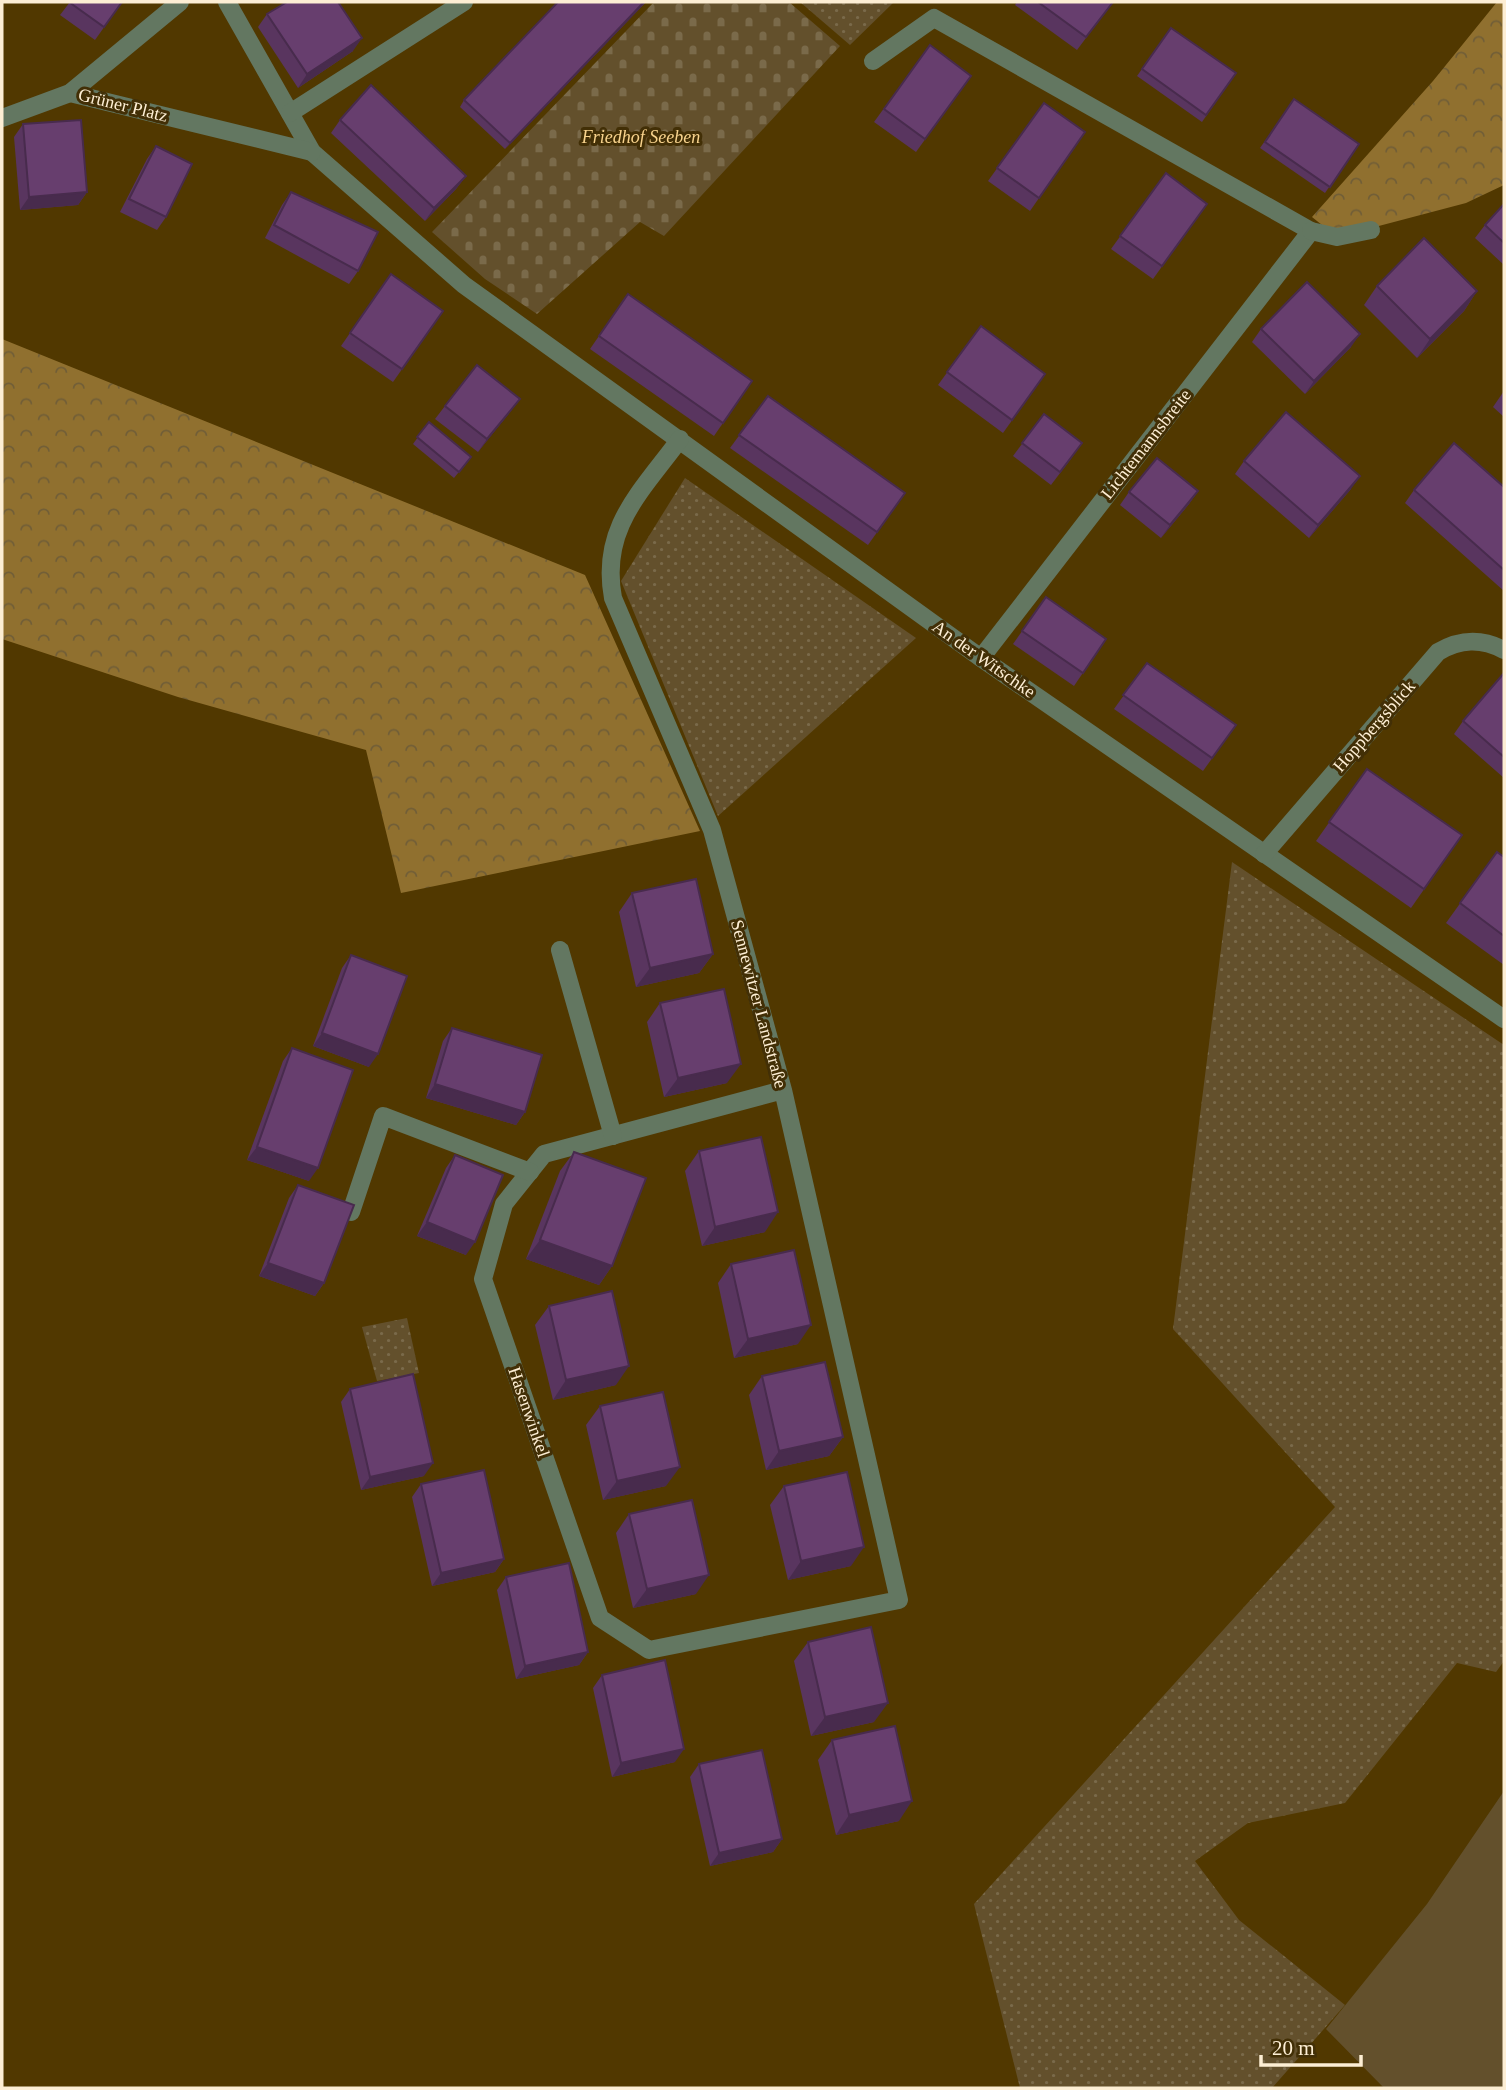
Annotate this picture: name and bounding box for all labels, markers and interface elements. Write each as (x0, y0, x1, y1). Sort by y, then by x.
street label: Grüner Platz (76, 84, 170, 126)
park label: Friedhof Seeben (581, 127, 700, 147)
street label: Lichtemannsbreite (1097, 385, 1195, 503)
street label: An der Witschke (929, 616, 1039, 702)
street label: Hoppbergsblick (1329, 676, 1419, 776)
street label: Sennewitzer Landstraße (727, 918, 791, 1090)
street label: Hasenwinkel (504, 1364, 554, 1460)
scale bar (1261, 2024, 1361, 2068)
text: 20 m (1272, 2036, 1315, 2060)

